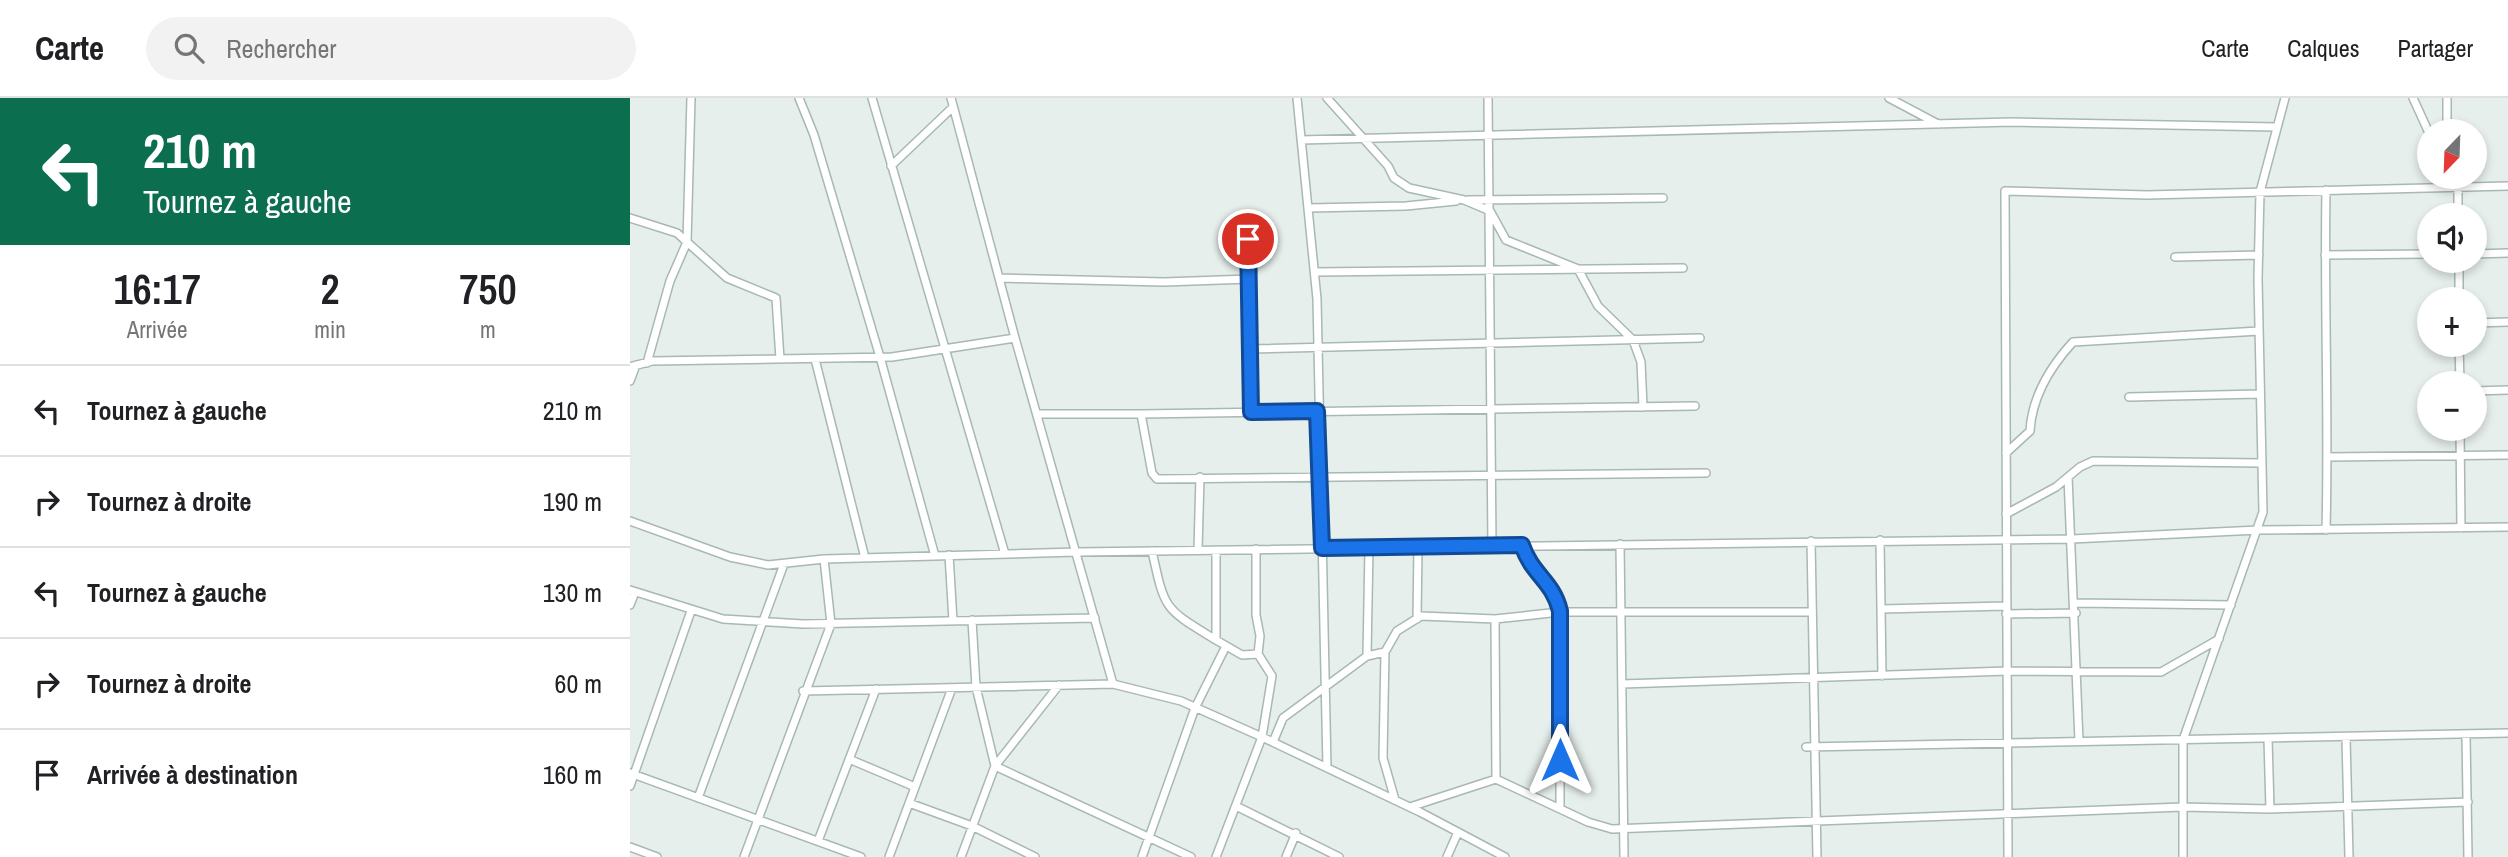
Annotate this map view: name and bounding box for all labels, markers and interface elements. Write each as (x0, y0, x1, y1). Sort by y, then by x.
search box (146, 17, 636, 80)
text: Carte (35, 26, 104, 70)
icon: search (170, 29, 208, 67)
text: Rechercher (226, 31, 336, 66)
text: Carte (2201, 32, 2249, 64)
text: Calques (2287, 32, 2360, 64)
text: Partager (2398, 32, 2473, 64)
text: 210 m (143, 117, 257, 183)
north arrow (2417, 119, 2487, 189)
map controls (2417, 119, 2487, 441)
icon: left (28, 126, 119, 217)
text: Tournez à gauche (143, 180, 352, 223)
button: sound (2417, 203, 2487, 273)
pin (1218, 209, 1278, 269)
icon: arrive (1229, 220, 1267, 258)
text: 16:17 (113, 261, 201, 317)
text: 2 (320, 261, 340, 317)
text: 750 (459, 261, 517, 317)
button: + (2417, 287, 2487, 357)
text: Arrivée (127, 314, 188, 345)
text: min (314, 314, 346, 345)
text: m (480, 314, 496, 345)
button: − (2417, 371, 2487, 441)
icon: left (28, 392, 66, 430)
text: Tournez à gauche (87, 393, 267, 428)
text: 210 m (543, 393, 602, 428)
icon: right (28, 483, 66, 521)
text: Tournez à droite (87, 484, 251, 519)
text: 190 m (543, 484, 602, 519)
icon: left (28, 574, 66, 612)
text: Tournez à gauche (87, 575, 267, 610)
text: 130 m (543, 575, 602, 610)
icon: right (28, 665, 66, 703)
text: Tournez à droite (87, 666, 251, 701)
text: 60 m (555, 666, 602, 701)
position arrow (1523, 723, 1597, 797)
icon: arrive (28, 756, 66, 794)
text: Arrivée à destination (87, 757, 298, 792)
text: 160 m (543, 757, 602, 792)

